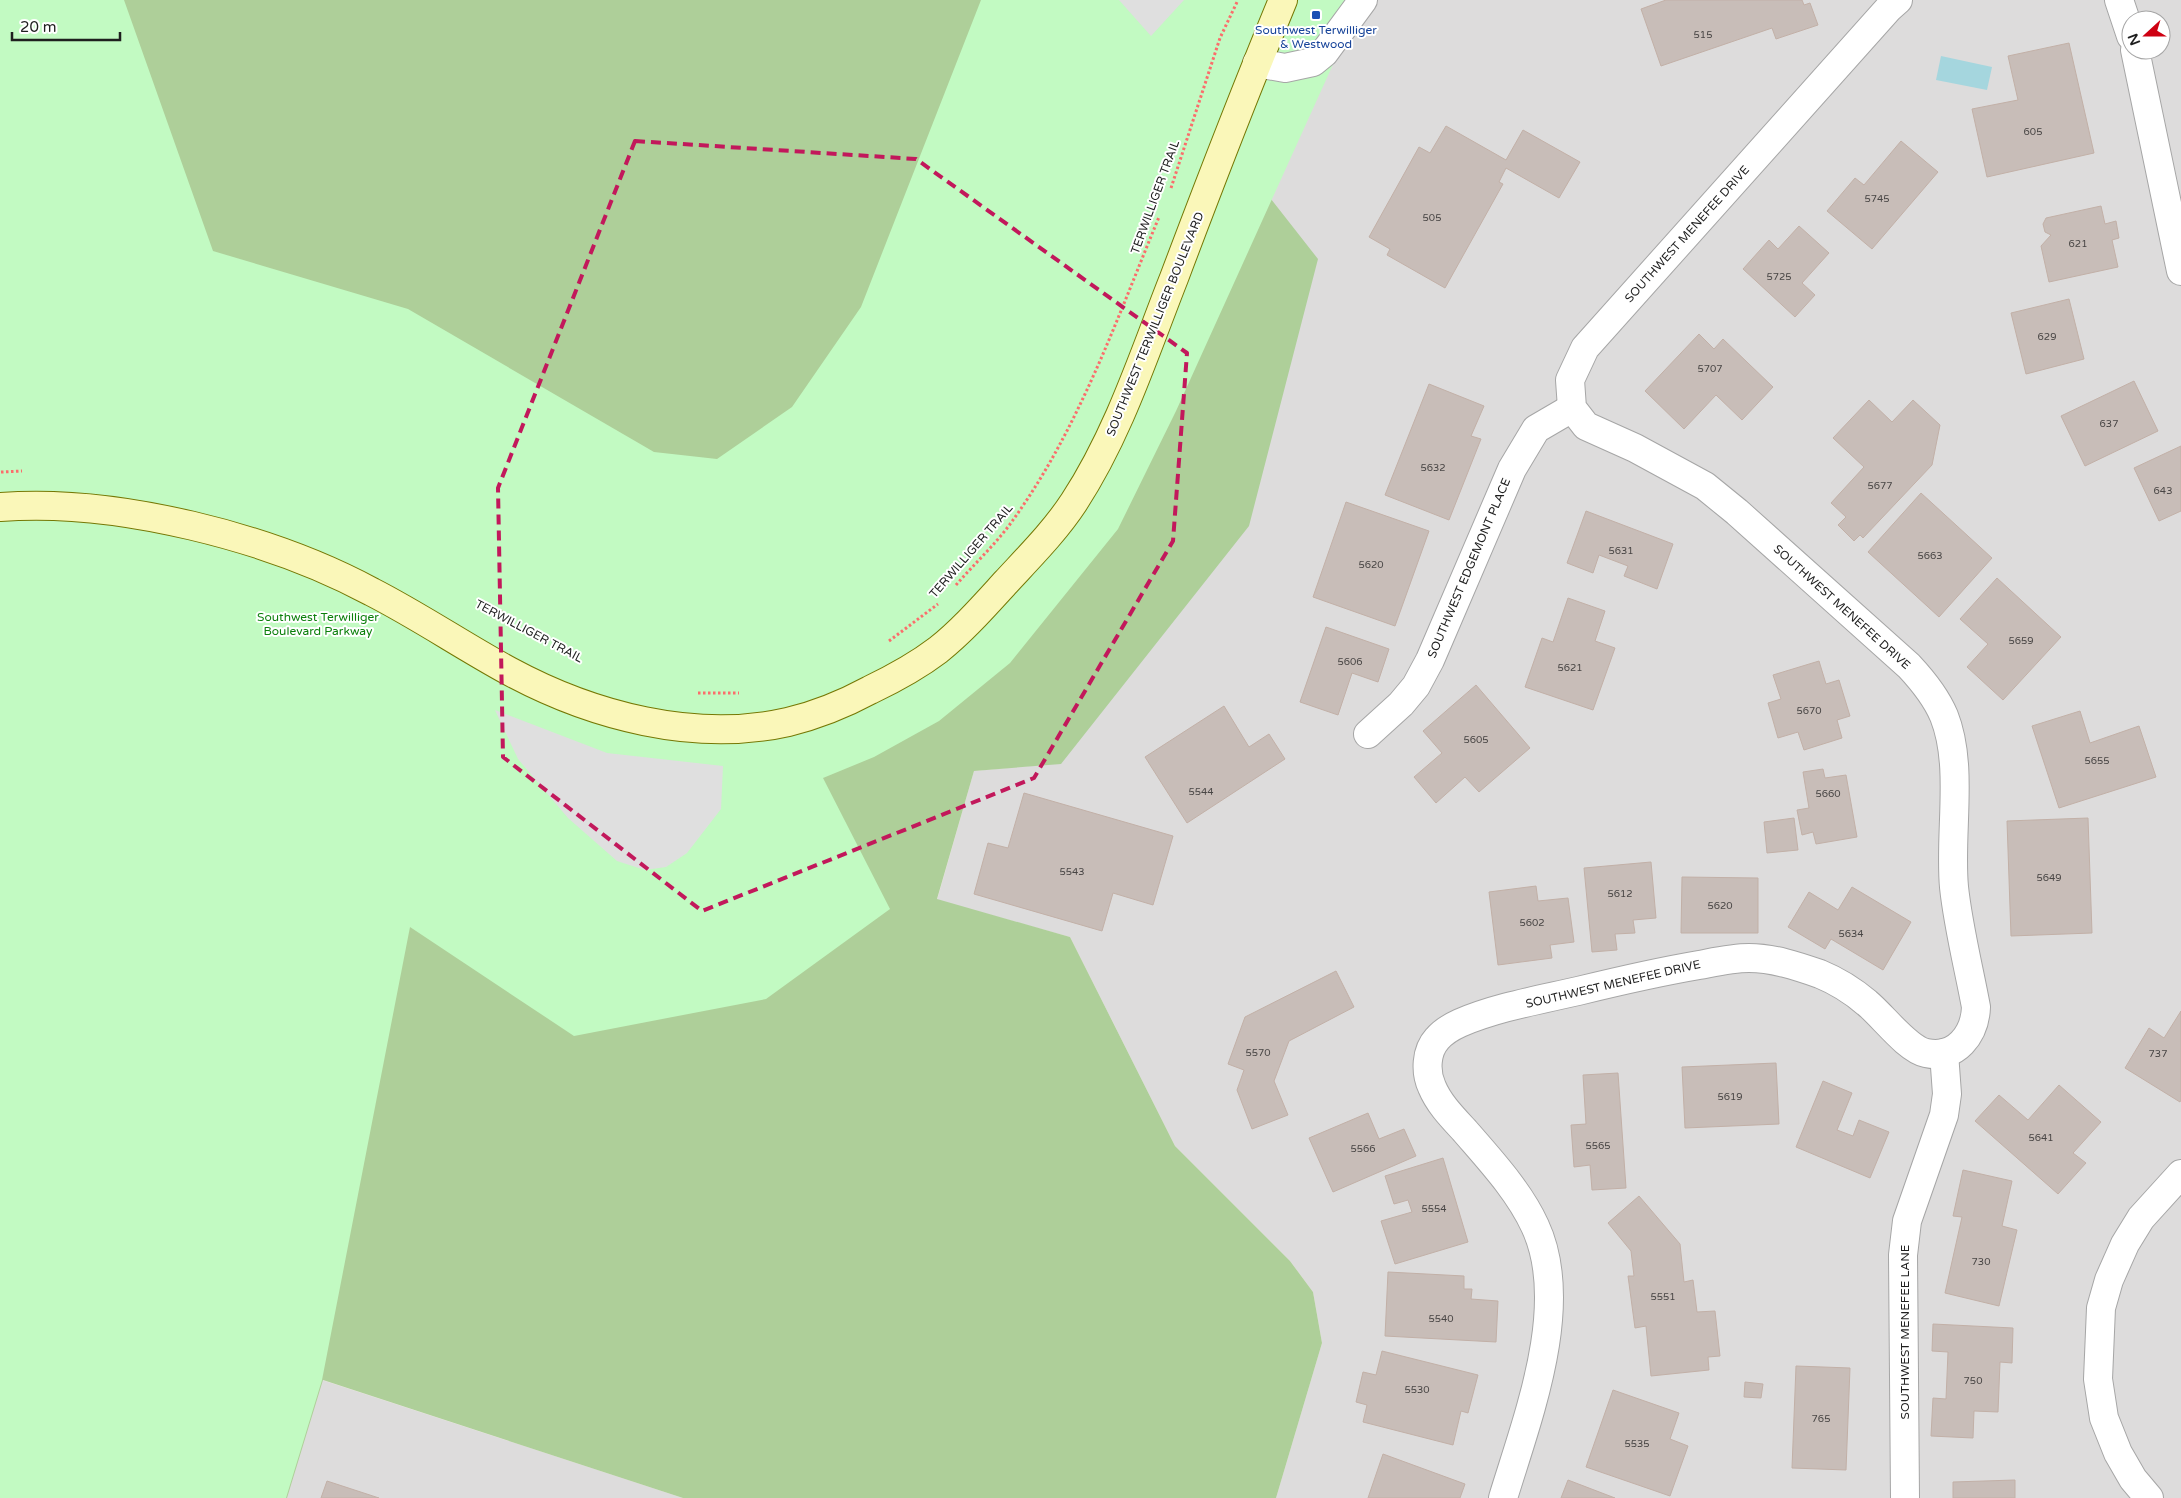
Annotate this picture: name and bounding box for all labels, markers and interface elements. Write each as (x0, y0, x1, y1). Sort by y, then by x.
marker: Southwest Terwilliger & Westwood (1310, 9, 1322, 21)
scale bar (12, 10, 120, 42)
north arrow (2121, 10, 2171, 60)
text: 20 m (20, 18, 57, 36)
place label: Southwest Terwilliger & Westwood (1255, 23, 1377, 51)
house number: 515 (1694, 29, 1712, 41)
text: N (2124, 31, 2144, 48)
house number: 605 (2024, 126, 2042, 138)
street label: TERWILLIGER TRAIL (1128, 138, 1182, 256)
street label: SOUTHWEST MENEFEE DRIVE (1622, 163, 1752, 305)
house number: 5745 (1864, 193, 1890, 205)
street label: SOUTHWEST TERWILLIGER BOULEVARD (1103, 210, 1207, 438)
house number: 505 (1423, 212, 1441, 224)
house number: 621 (2069, 238, 2087, 250)
house number: 5725 (1766, 271, 1792, 283)
house number: 629 (2038, 331, 2056, 343)
house number: 5707 (1697, 363, 1723, 375)
house number: 637 (2100, 418, 2118, 430)
house number: 5632 (1420, 462, 1446, 474)
street label: SOUTHWEST EDGEMONT PLACE (1425, 476, 1513, 660)
house number: 5677 (1867, 480, 1893, 492)
house number: 643 (2154, 485, 2172, 497)
street label: TERWILLIGER TRAIL (926, 501, 1016, 601)
street label: SOUTHWEST MENEFEE DRIVE (1771, 542, 1913, 672)
house number: 5631 (1608, 545, 1634, 557)
house number: 5663 (1917, 550, 1943, 562)
house number: 5620 (1358, 559, 1384, 571)
street label: TERWILLIGER TRAIL (473, 597, 585, 665)
park label: Southwest Terwilliger Boulevard Parkway (257, 610, 379, 638)
house number: 5659 (2008, 635, 2034, 647)
house number: 5606 (1337, 656, 1363, 668)
house number: 5621 (1557, 662, 1583, 674)
house number: 5670 (1796, 705, 1822, 717)
house number: 5605 (1463, 734, 1489, 746)
house number: 5655 (2084, 755, 2110, 767)
house number: 5544 (1188, 786, 1214, 798)
house number: 5660 (1815, 788, 1841, 800)
house number: 5543 (1059, 866, 1085, 878)
house number: 5649 (2036, 872, 2062, 884)
house number: 5612 (1607, 888, 1633, 900)
house number: 5620 (1707, 900, 1733, 912)
house number: 5602 (1519, 917, 1545, 929)
house number: 5634 (1838, 928, 1864, 940)
street label: SOUTHWEST MENEFEE DRIVE (1524, 957, 1702, 1011)
house number: 5570 (1245, 1047, 1271, 1059)
house number: 737 (2149, 1048, 2167, 1060)
house number: 5619 (1717, 1091, 1743, 1103)
house number: 5641 (2028, 1132, 2054, 1144)
house number: 5565 (1585, 1140, 1611, 1152)
house number: 5566 (1350, 1143, 1376, 1155)
house number: 5554 (1421, 1203, 1447, 1215)
street label: SOUTHWEST MENEFEE LANE (1898, 1244, 1912, 1419)
house number: 730 (1972, 1256, 1990, 1268)
house number: 5551 (1650, 1291, 1676, 1303)
house number: 5540 (1428, 1313, 1454, 1325)
house number: 750 (1964, 1375, 1982, 1387)
house number: 5530 (1404, 1384, 1430, 1396)
house number: 765 (1812, 1413, 1830, 1425)
house number: 5535 (1624, 1438, 1650, 1450)

